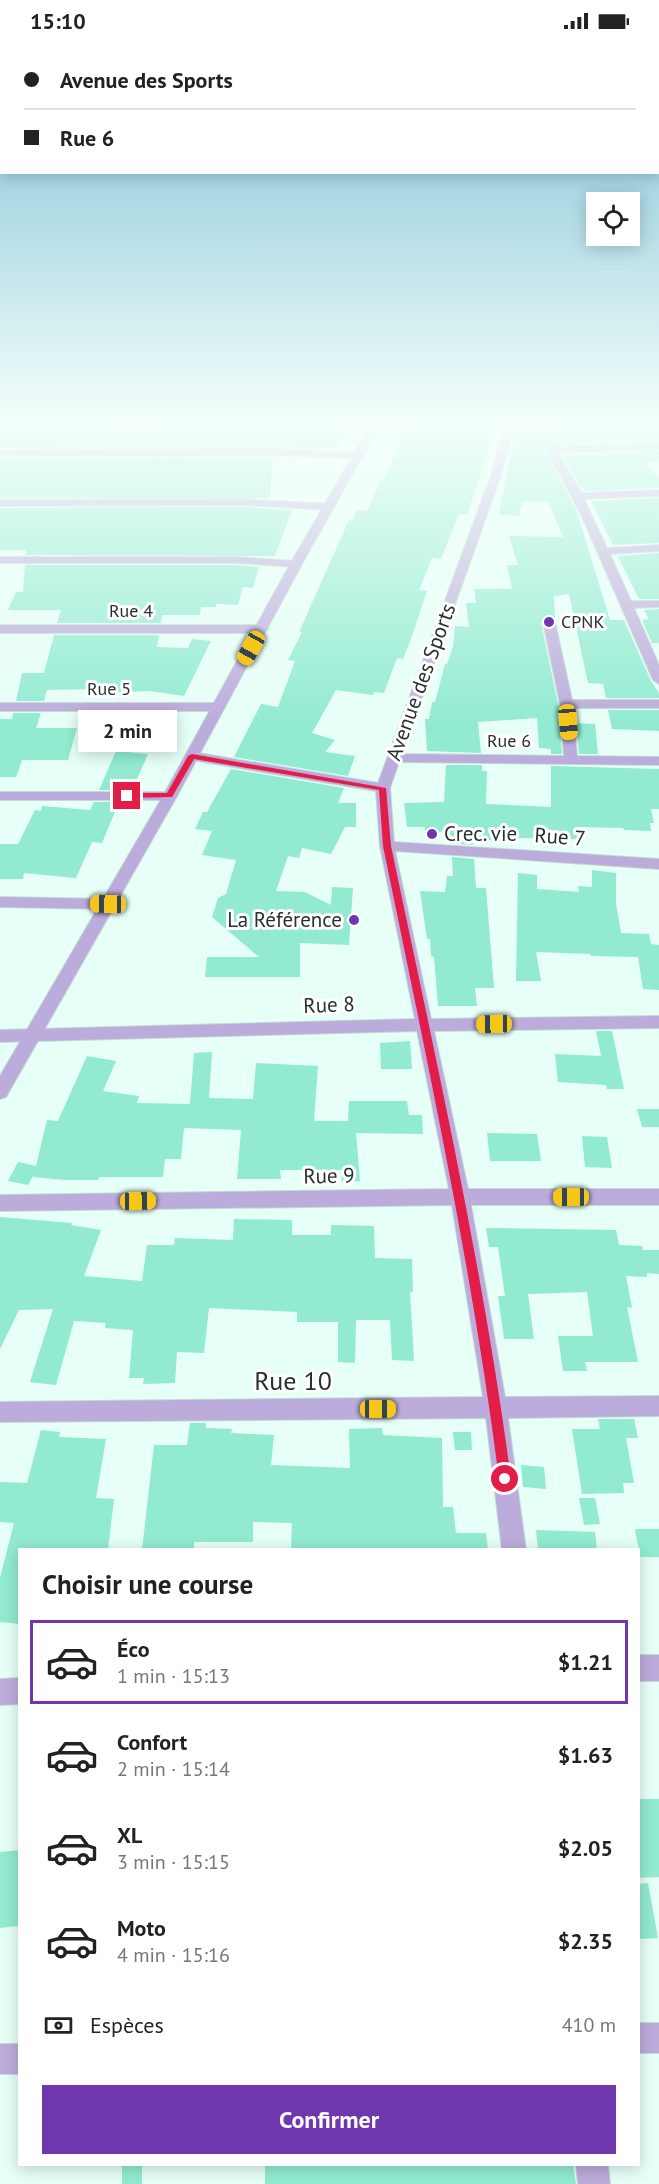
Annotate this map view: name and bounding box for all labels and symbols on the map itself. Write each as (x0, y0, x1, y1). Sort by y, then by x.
street label: Rue 4 (109, 599, 153, 622)
street label: Avenue des Sports (380, 600, 461, 764)
place label: CPNK (561, 610, 604, 633)
marker: CPNK (542, 615, 556, 629)
car (234, 628, 268, 668)
street label: Rue 5 (87, 677, 131, 700)
car (557, 703, 579, 741)
callout: 2 min (78, 709, 176, 751)
street label: Rue 6 (487, 729, 531, 752)
route end (113, 782, 140, 809)
place label: Crec. vie (444, 820, 517, 847)
street label: Rue 7 (533, 821, 587, 852)
marker: Crec. vie (425, 827, 439, 841)
car (90, 895, 126, 913)
place label: La Référence (227, 906, 342, 933)
marker: La Référence (347, 913, 361, 927)
street label: Rue 8 (303, 990, 355, 1019)
car (476, 1015, 512, 1033)
street label: Rue 9 (303, 1162, 355, 1189)
car (553, 1188, 589, 1206)
car (120, 1192, 156, 1210)
street label: Rue 10 (254, 1364, 332, 1397)
car (360, 1400, 396, 1418)
route start (491, 1465, 518, 1492)

